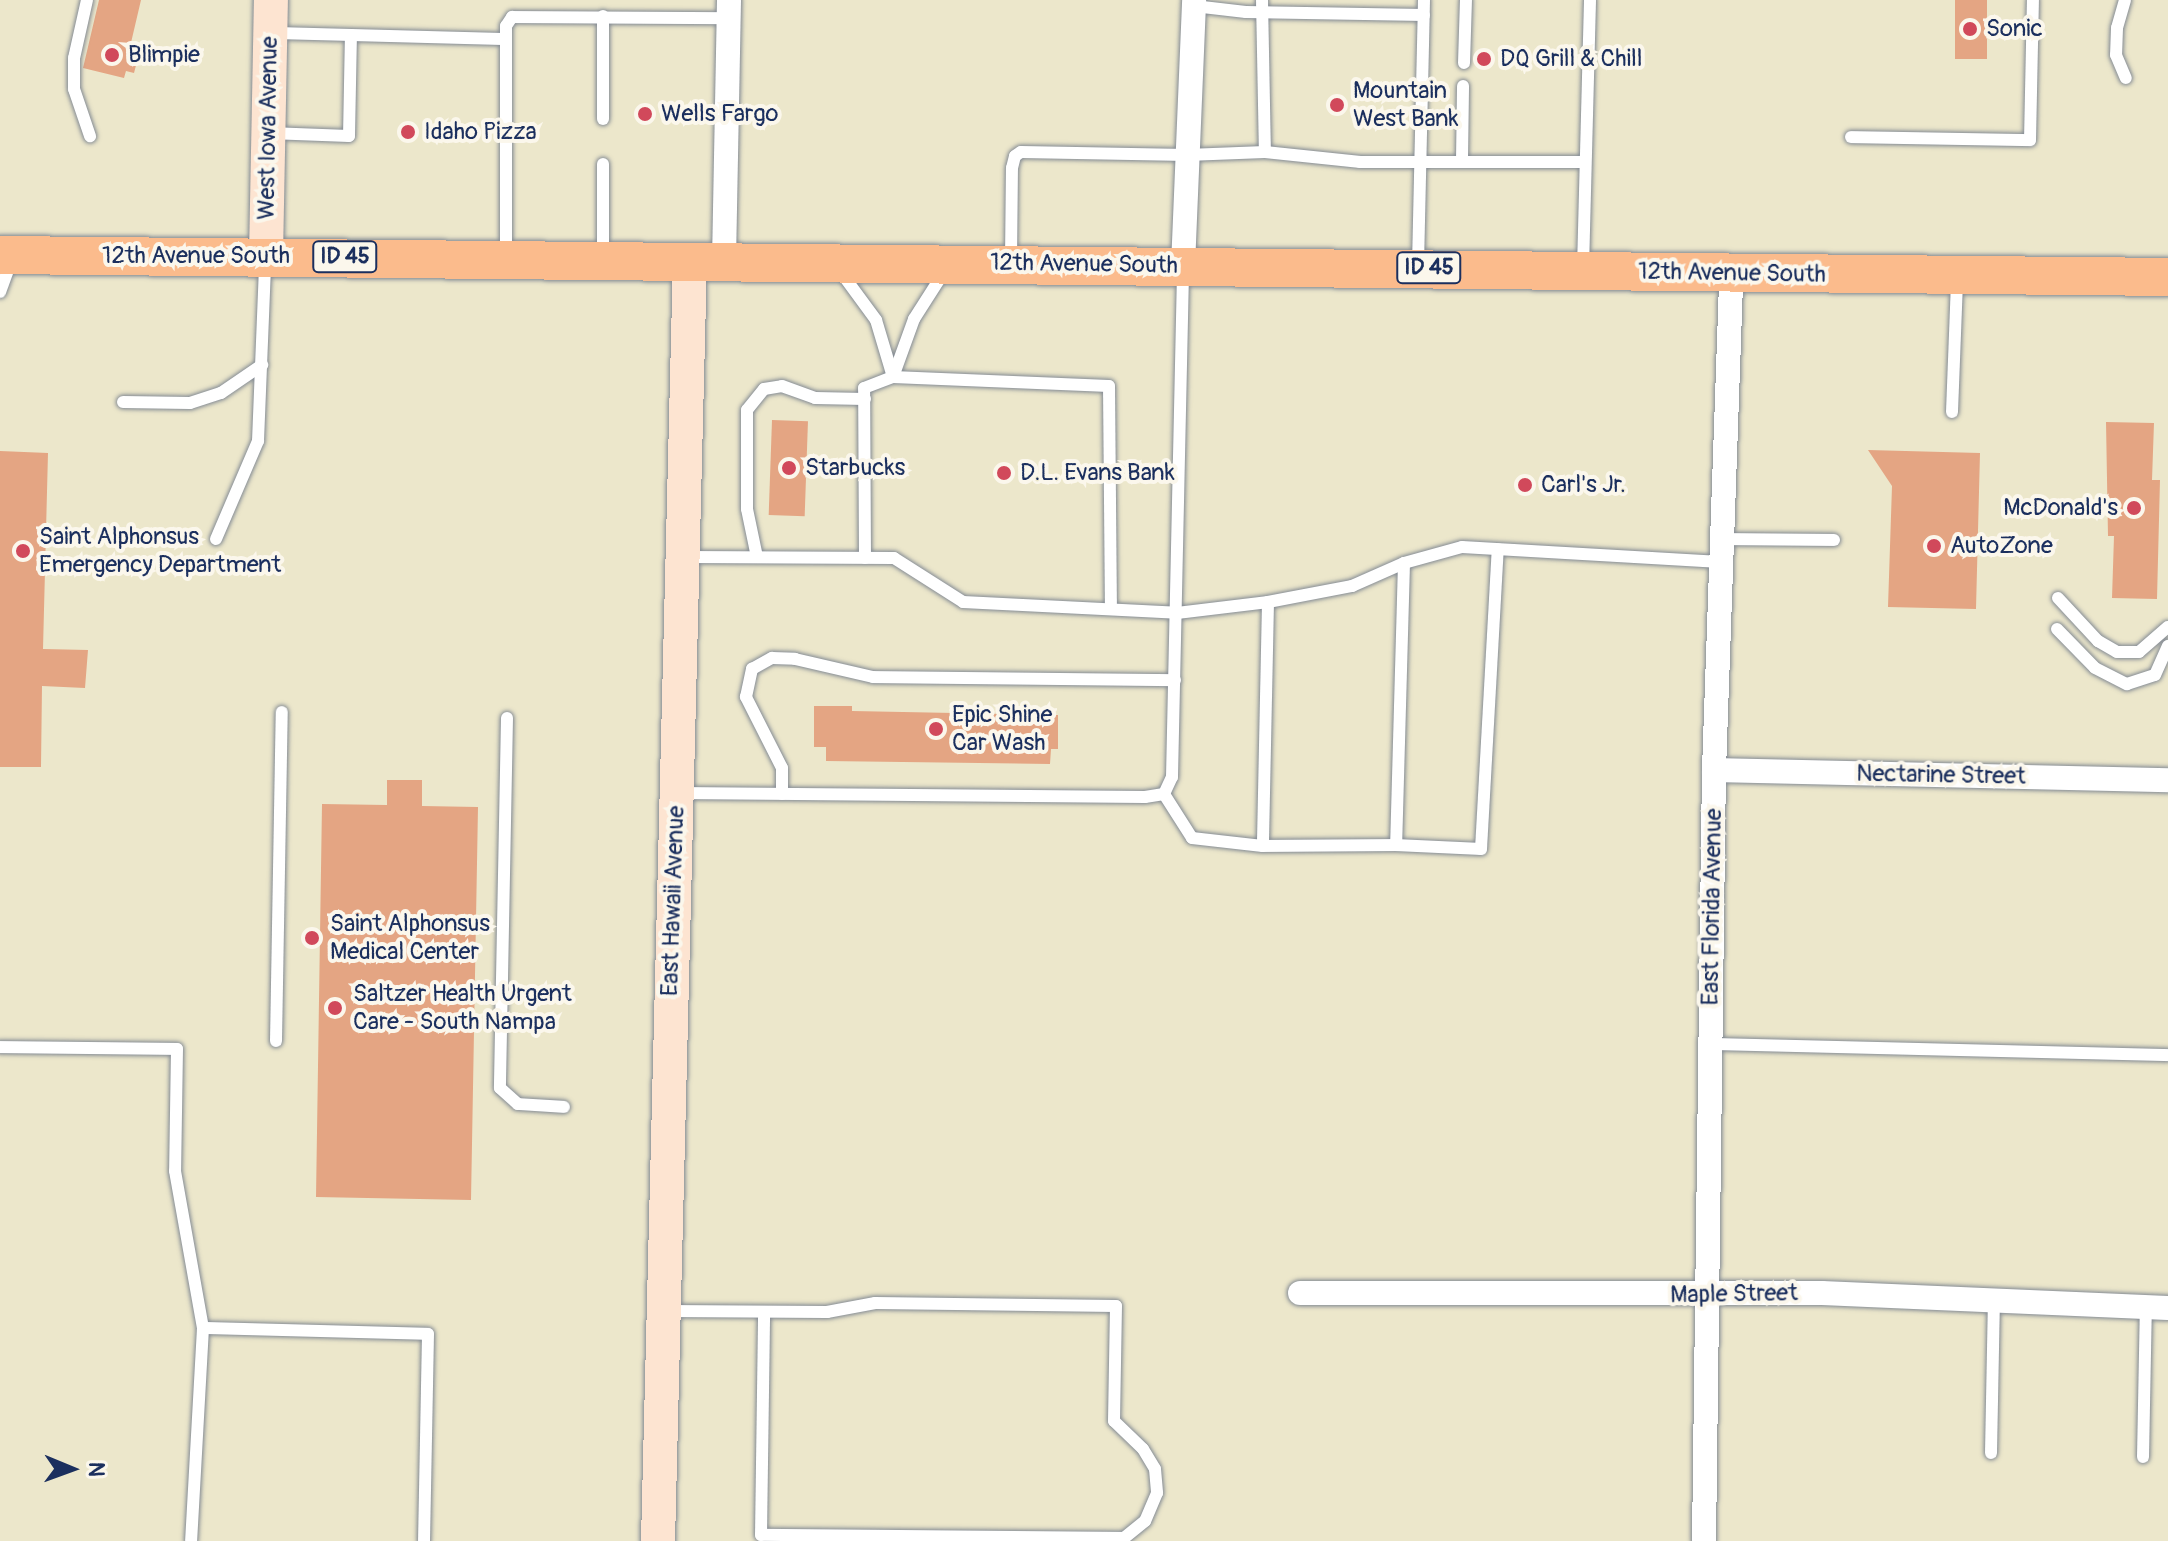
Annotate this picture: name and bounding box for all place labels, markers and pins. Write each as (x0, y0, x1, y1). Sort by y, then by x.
place label: Sonic (1986, 15, 2043, 43)
marker: Sonic (1961, 20, 1979, 38)
place label: Blimpie (128, 41, 200, 69)
place label: DQ Grill & Chill (1500, 45, 1643, 73)
marker: Blimpie (103, 46, 121, 64)
marker: DQ Grill & Chill (1475, 50, 1493, 68)
place label: Mountain West Bank (1353, 77, 1459, 133)
marker: Mountain West Bank (1328, 96, 1346, 114)
place label: Wells Fargo (661, 100, 778, 128)
marker: Wells Fargo (636, 105, 654, 123)
place label: Idaho Pizza (424, 118, 537, 146)
marker: Idaho Pizza (399, 123, 417, 141)
place label: Starbucks (805, 454, 905, 482)
marker: Starbucks (780, 459, 798, 477)
place label: D.L. Evans Bank (1020, 459, 1175, 487)
marker: D.L. Evans Bank (995, 464, 1013, 482)
place label: Carl's Jr. (1541, 471, 1626, 499)
marker: Carl's Jr. (1516, 476, 1534, 494)
place label: McDonald's (2003, 494, 2118, 522)
marker: McDonald's (2125, 499, 2143, 517)
place label: Saint Alphonsus Emergency Department (39, 523, 281, 579)
place label: AutoZone (1950, 532, 2053, 560)
marker: AutoZone (1925, 537, 1943, 555)
marker: Saint Alphonsus Emergency Department (14, 542, 32, 560)
place label: Epic Shine Car Wash (952, 701, 1052, 757)
marker: Epic Shine Car Wash (927, 720, 945, 738)
place label: Saint Alphonsus Medical Center (330, 910, 490, 966)
marker: Saint Alphonsus Medical Center (301, 927, 323, 949)
place label: Saltzer Health Urgent Care - South Nampa (353, 980, 572, 1036)
marker: Saltzer Health Urgent Care - South Nampa (324, 997, 346, 1019)

